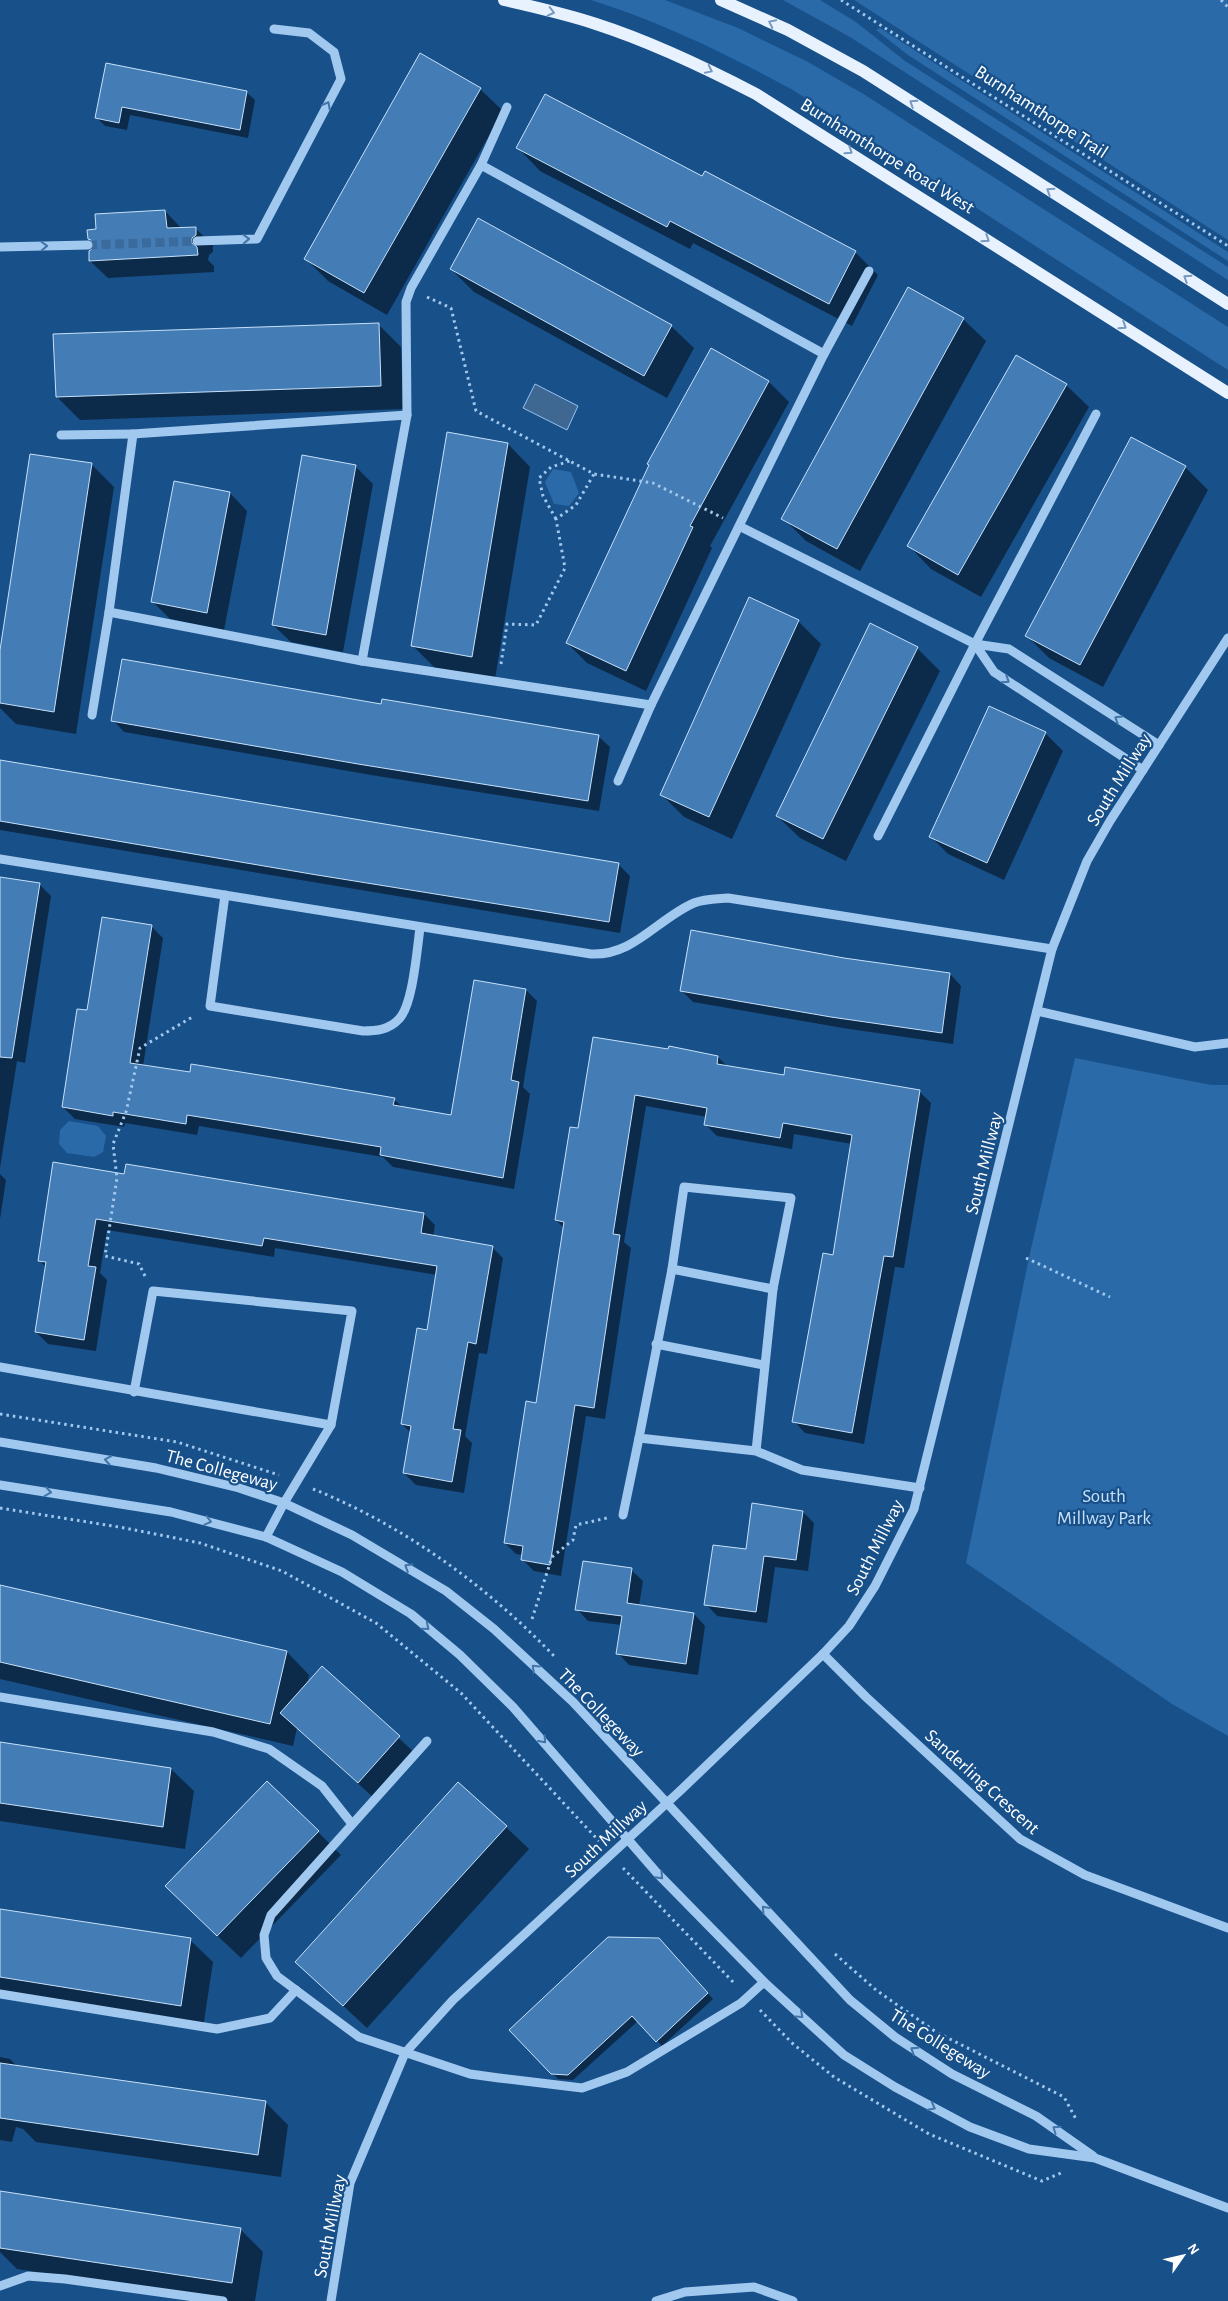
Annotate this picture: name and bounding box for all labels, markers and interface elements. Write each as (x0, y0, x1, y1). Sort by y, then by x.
one-way arrow (547, 6, 555, 16)
one-way arrow (768, 19, 777, 29)
street label: Burnhamthorpe Trail (971, 62, 1111, 162)
one-way arrow (704, 64, 713, 74)
street label: Burnhamthorpe Road West (797, 95, 977, 218)
one-way arrow (910, 100, 919, 109)
one-way arrow (321, 101, 331, 110)
one-way arrow (844, 145, 853, 155)
one-way arrow (1046, 187, 1055, 197)
one-way arrow (981, 233, 990, 242)
one-way arrow (242, 234, 250, 245)
one-way arrow (40, 241, 48, 251)
one-way arrow (1183, 275, 1193, 284)
one-way arrow (1118, 320, 1127, 330)
one-way arrow (1001, 674, 1010, 684)
one-way arrow (1114, 715, 1123, 725)
street label: South Millway (1083, 730, 1155, 829)
street label: South Millway (963, 1110, 1006, 1217)
street label: The Collegeway (164, 1446, 280, 1494)
one-way arrow (104, 1456, 113, 1466)
one-way arrow (44, 1487, 53, 1497)
park label: South Millway Park (1057, 1487, 1151, 1528)
street label: South Millway (843, 1497, 908, 1599)
one-way arrow (203, 1516, 211, 1526)
one-way arrow (404, 1564, 414, 1573)
one-way arrow (421, 1622, 430, 1631)
one-way arrow (532, 1665, 541, 1674)
street label: The Collegeway (554, 1665, 648, 1761)
street label: Sanderling Crescent (921, 1726, 1043, 1838)
one-way arrow (537, 1735, 546, 1744)
street label: South Millway (561, 1796, 651, 1882)
one-way arrow (654, 1870, 663, 1879)
one-way arrow (762, 1906, 771, 1915)
street label: The Collegeway (886, 2006, 994, 2083)
one-way arrow (794, 2009, 803, 2018)
one-way arrow (911, 2046, 920, 2056)
one-way arrow (927, 2101, 936, 2111)
one-way arrow (1052, 2126, 1061, 2136)
street label: South Millway (311, 2173, 350, 2280)
north arrow (1158, 2231, 1208, 2281)
text: N (1184, 2241, 1201, 2257)

